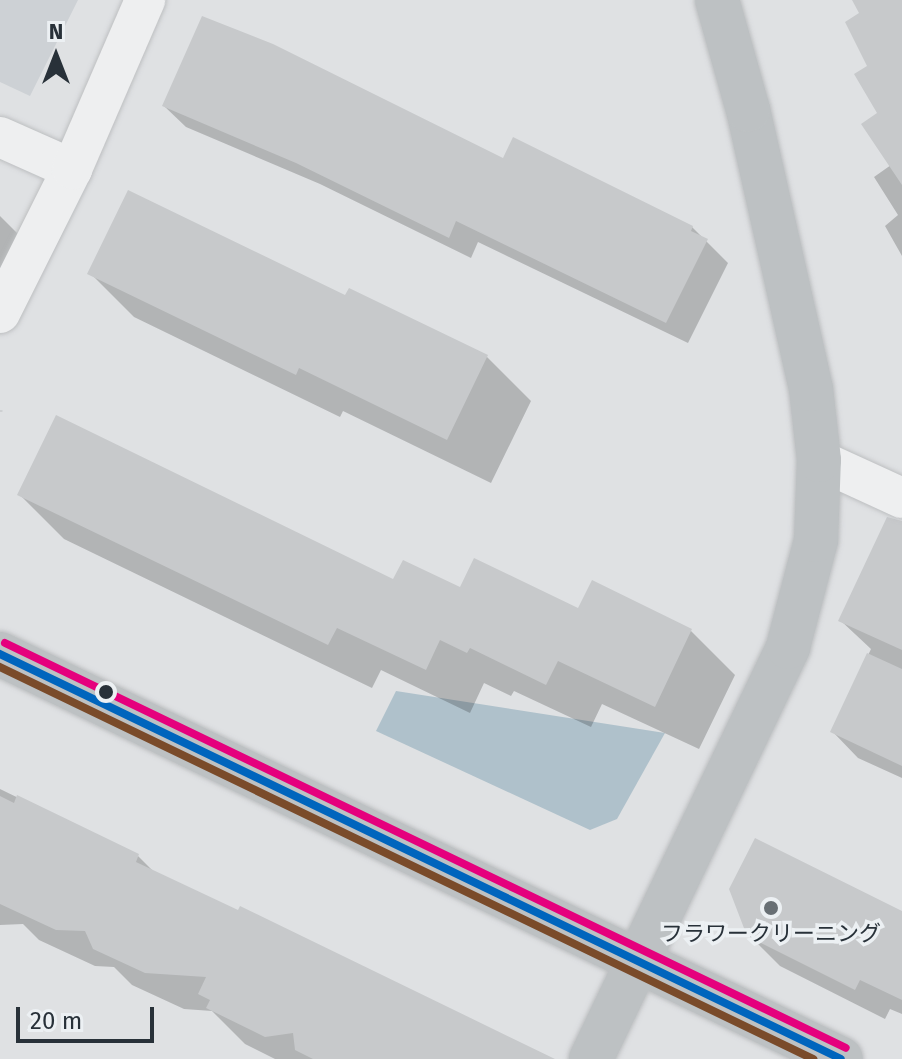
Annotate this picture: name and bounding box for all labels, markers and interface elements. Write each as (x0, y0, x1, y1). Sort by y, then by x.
north arrow (16, 16, 96, 96)
text: N (49, 18, 63, 45)
unlabelled marker (98, 684, 114, 700)
marker: フラワークリーニング (762, 899, 780, 917)
place label: フラワークリーニング (661, 921, 881, 947)
scale bar (20, 991, 158, 1041)
text: 20 m (30, 1007, 82, 1035)

